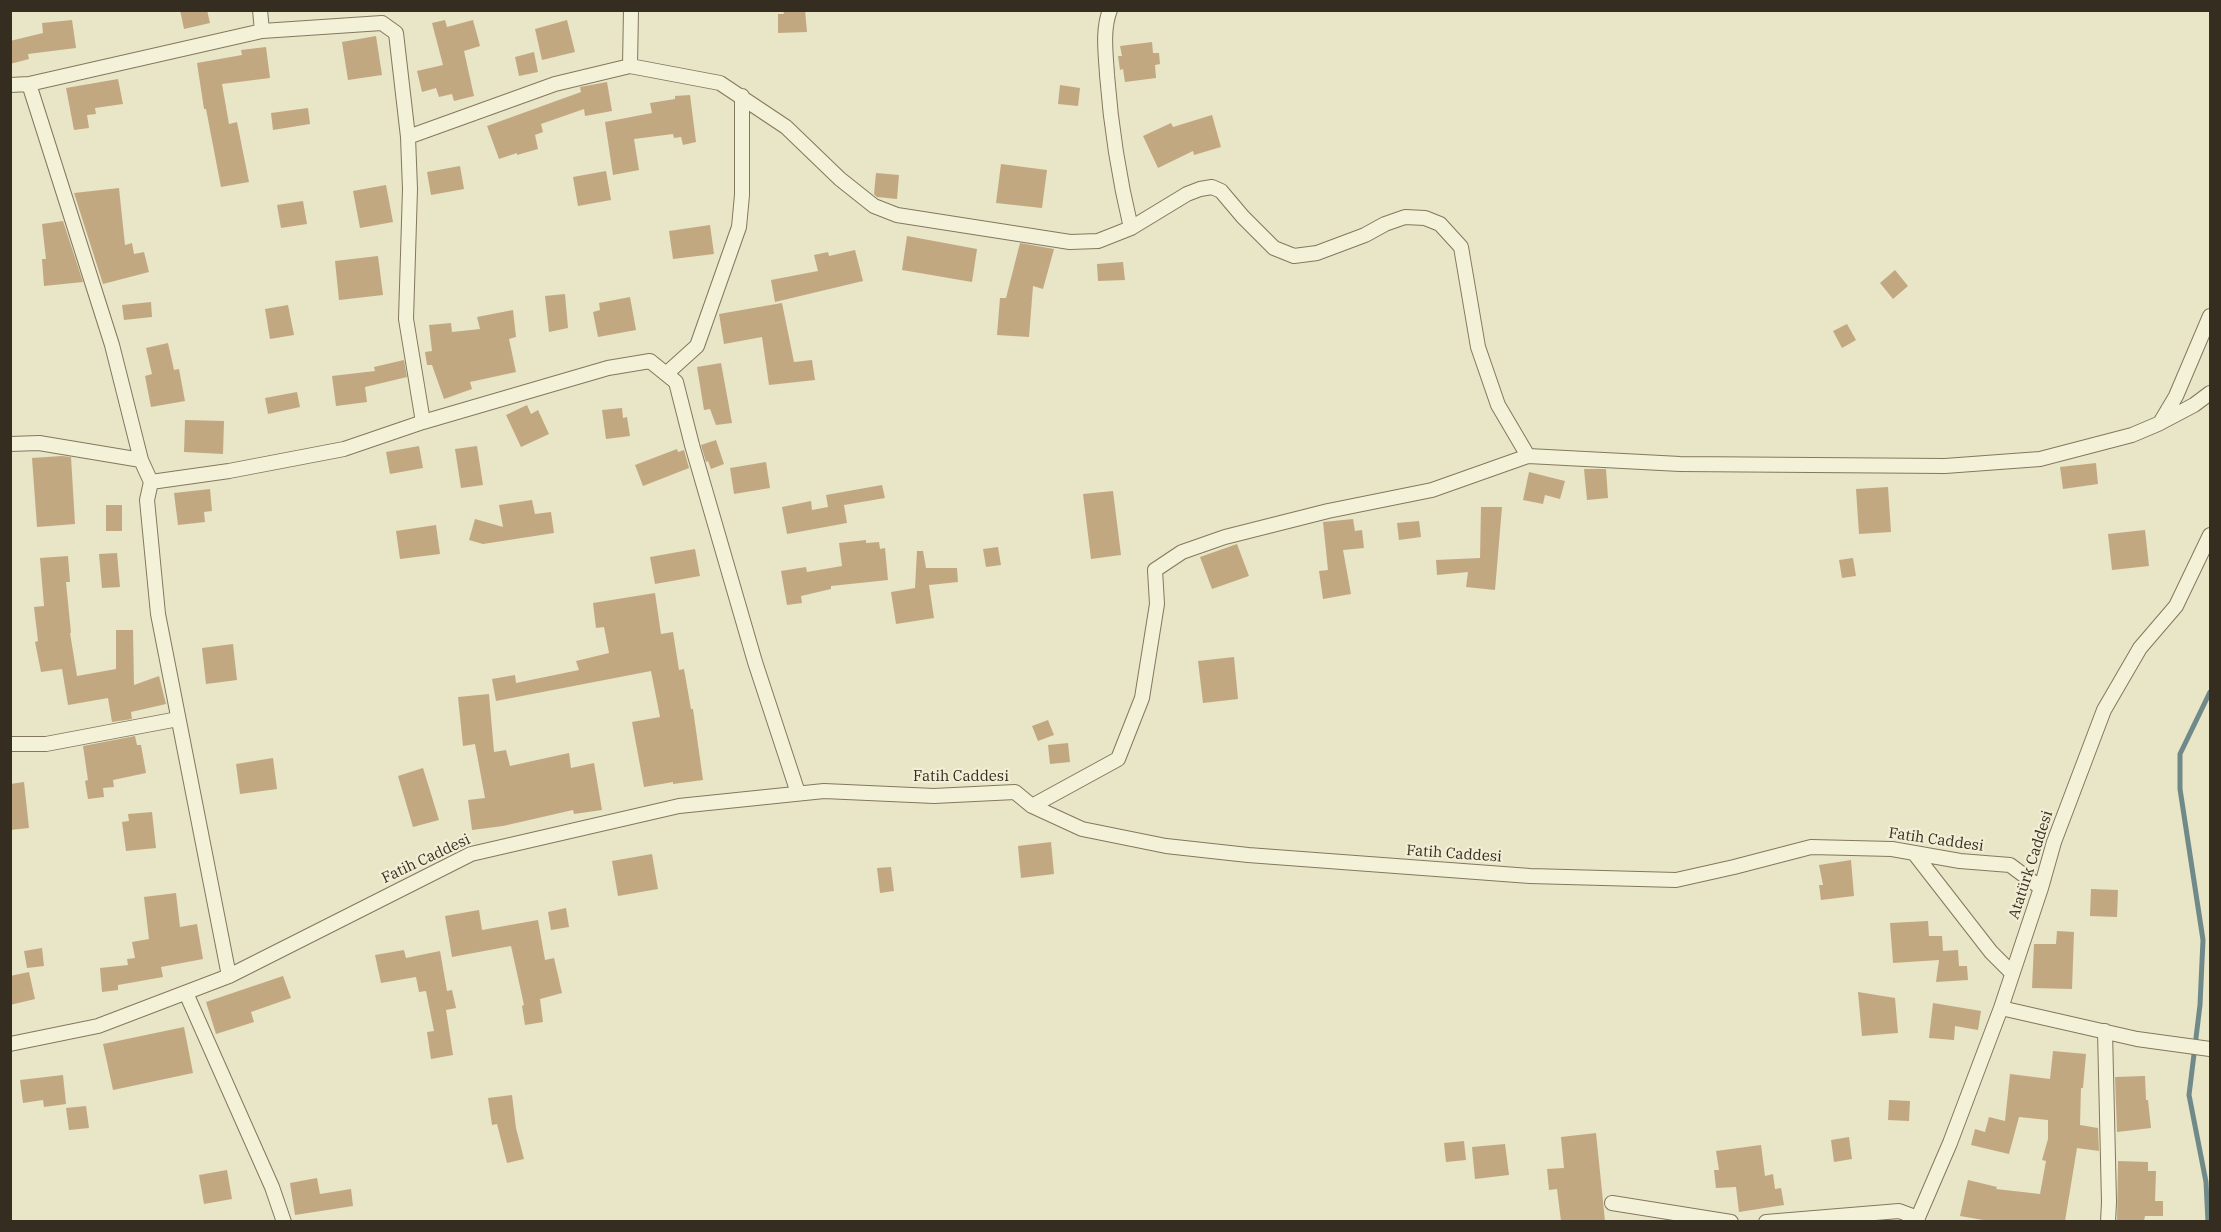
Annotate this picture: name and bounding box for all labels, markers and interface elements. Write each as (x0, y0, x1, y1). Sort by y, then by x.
street label: Fatih Caddesi (913, 768, 1009, 786)
street label: Atatürk Caddesi (2005, 808, 2057, 922)
street label: Fatih Caddesi (1887, 824, 1985, 856)
street label: Fatih Caddesi (379, 831, 473, 887)
street label: Fatih Caddesi (1406, 842, 1502, 866)

